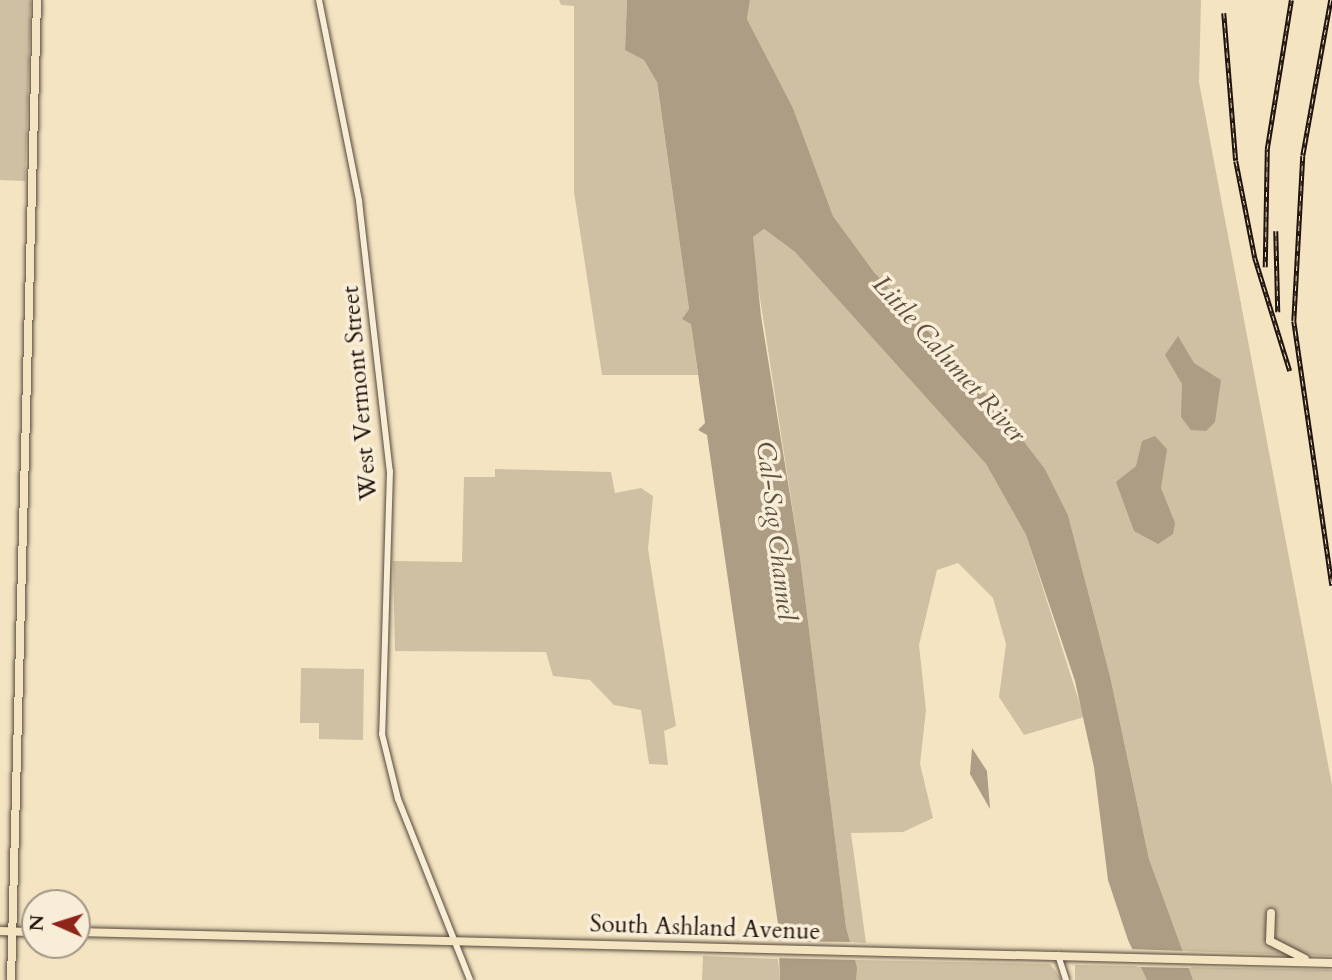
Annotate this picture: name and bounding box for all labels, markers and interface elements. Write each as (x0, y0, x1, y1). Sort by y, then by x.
water label: Little Calumet River (866, 269, 1032, 449)
street label: West Vermont Street (336, 284, 384, 502)
water label: Cal-Sag Channel (750, 440, 802, 622)
north arrow (21, 889, 91, 959)
street label: South Ashland Avenue (589, 910, 821, 946)
text: N (24, 914, 50, 932)

